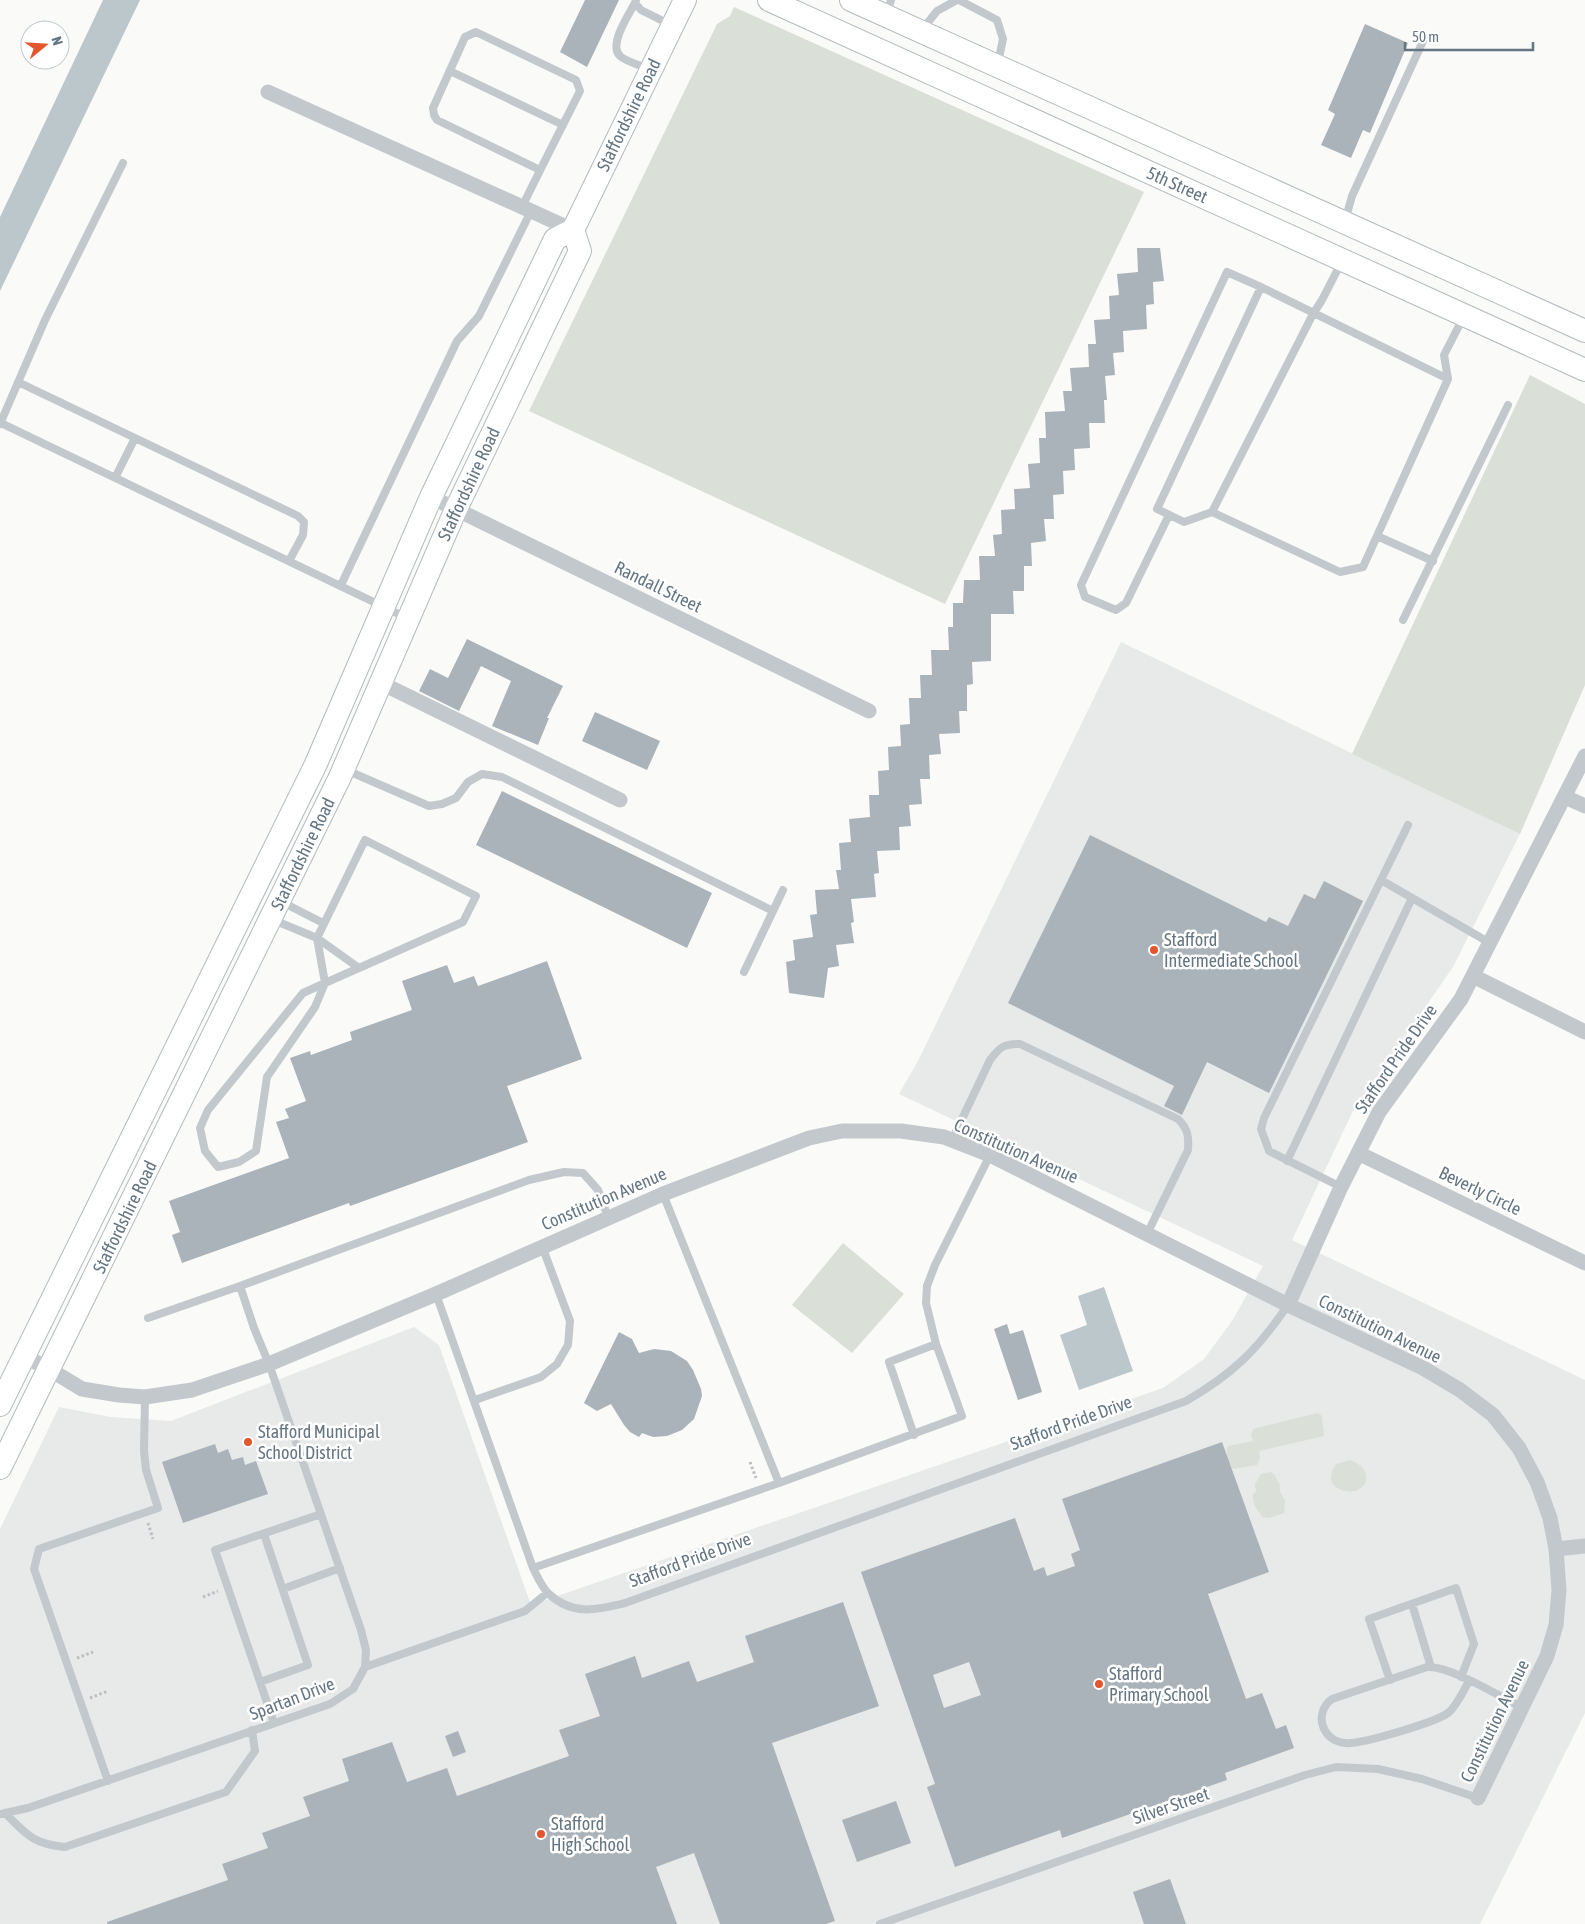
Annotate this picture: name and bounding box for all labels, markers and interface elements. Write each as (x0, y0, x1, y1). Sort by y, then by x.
north arrow (20, 20, 70, 70)
scale bar (1405, 20, 1532, 52)
text: 50 m (1412, 28, 1439, 45)
text: N (48, 35, 66, 47)
street label: Staffordshire Road (592, 55, 665, 175)
street label: 5th Street (1144, 162, 1211, 207)
street label: Staffordshire Road (433, 424, 504, 544)
street label: Randall Street (611, 556, 705, 617)
street label: Staffordshire Road (266, 794, 339, 914)
place label: Stafford Intermediate School (1164, 929, 1298, 971)
marker: Stafford Intermediate School (1148, 944, 1160, 956)
street label: Stafford Pride Drive (1350, 1000, 1441, 1117)
street label: Constitution Avenue (951, 1114, 1082, 1187)
street label: Staffordshire Road (88, 1157, 161, 1277)
street label: Beverly Circle (1436, 1162, 1525, 1219)
street label: Constitution Avenue (538, 1163, 669, 1234)
street label: Constitution Avenue (1316, 1290, 1445, 1367)
street label: Stafford Pride Drive (1007, 1391, 1135, 1454)
place label: Stafford Municipal School District (258, 1421, 380, 1463)
marker: Stafford Municipal School District (242, 1436, 254, 1448)
street label: Stafford Pride Drive (626, 1528, 754, 1591)
street label: Constitution Avenue (1456, 1656, 1533, 1785)
place label: Stafford Primary School (1109, 1663, 1209, 1705)
street label: Spartan Drive (246, 1673, 337, 1724)
marker: Stafford Primary School (1093, 1678, 1105, 1690)
street label: Silver Street (1130, 1783, 1212, 1828)
place label: Stafford High School (551, 1813, 629, 1855)
marker: Stafford High School (535, 1828, 547, 1840)

